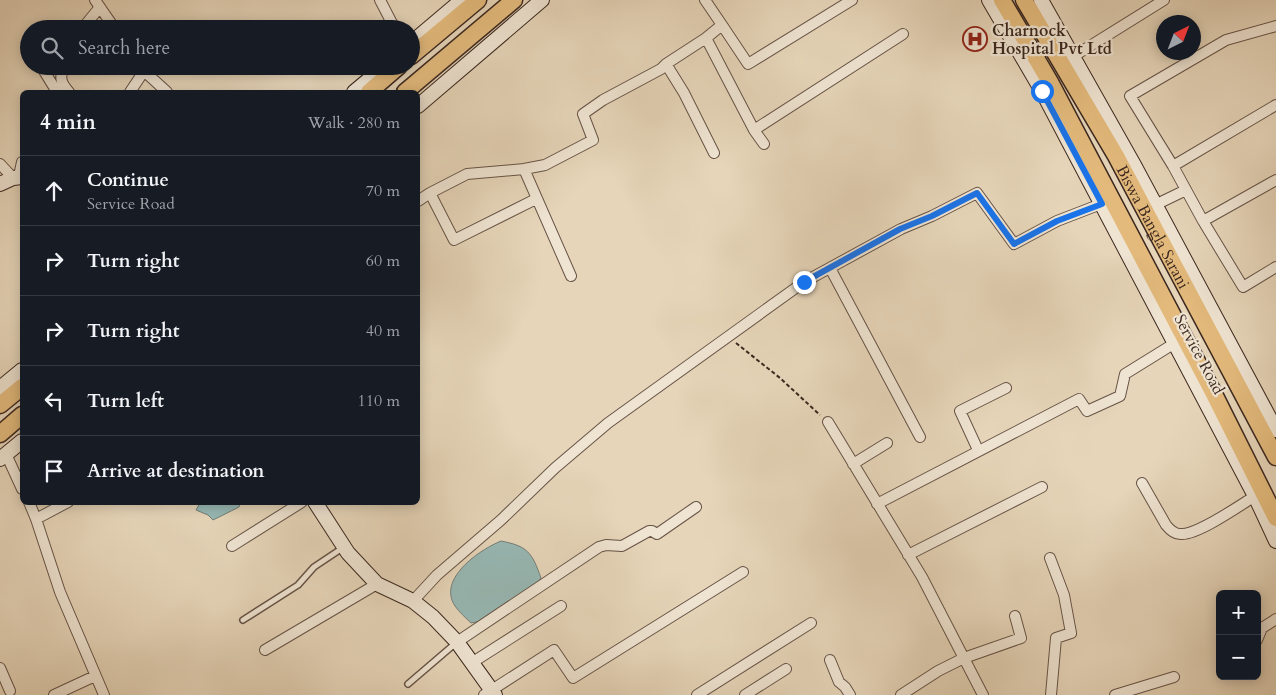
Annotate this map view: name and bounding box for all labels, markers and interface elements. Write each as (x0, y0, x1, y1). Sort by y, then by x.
north arrow (1156, 15, 1201, 60)
search box (20, 20, 420, 75)
place label: Charnock Hospital Pvt Ltd (992, 20, 1112, 60)
hospital icon: Charnock Hospital Pvt Ltd (962, 26, 988, 52)
icon: search (38, 34, 66, 62)
text: Search here (78, 35, 170, 61)
route start (1031, 80, 1054, 103)
text: 4 min (40, 108, 96, 137)
text: Walk · 280 m (308, 112, 400, 134)
street label: Biswa Bangla Sarani (1111, 161, 1195, 293)
text: Continue (87, 167, 169, 193)
icon: ahead (40, 177, 68, 205)
text: 70 m (366, 180, 400, 202)
text: Service Road (87, 193, 175, 215)
icon: right (40, 247, 68, 275)
text: Turn right (87, 248, 179, 274)
text: 60 m (366, 250, 400, 272)
route end (793, 271, 816, 294)
street label: Service Road (1169, 311, 1230, 399)
icon: right (40, 317, 68, 345)
text: Turn right (87, 318, 179, 344)
text: 40 m (366, 320, 400, 342)
icon: left (40, 387, 68, 415)
text: Turn left (87, 388, 164, 414)
text: 110 m (358, 390, 400, 412)
icon: arrive (40, 457, 68, 485)
text: Arrive at destination (87, 458, 264, 484)
map controls (1216, 590, 1261, 680)
button: + (1216, 590, 1261, 635)
button: − (1216, 635, 1261, 680)

